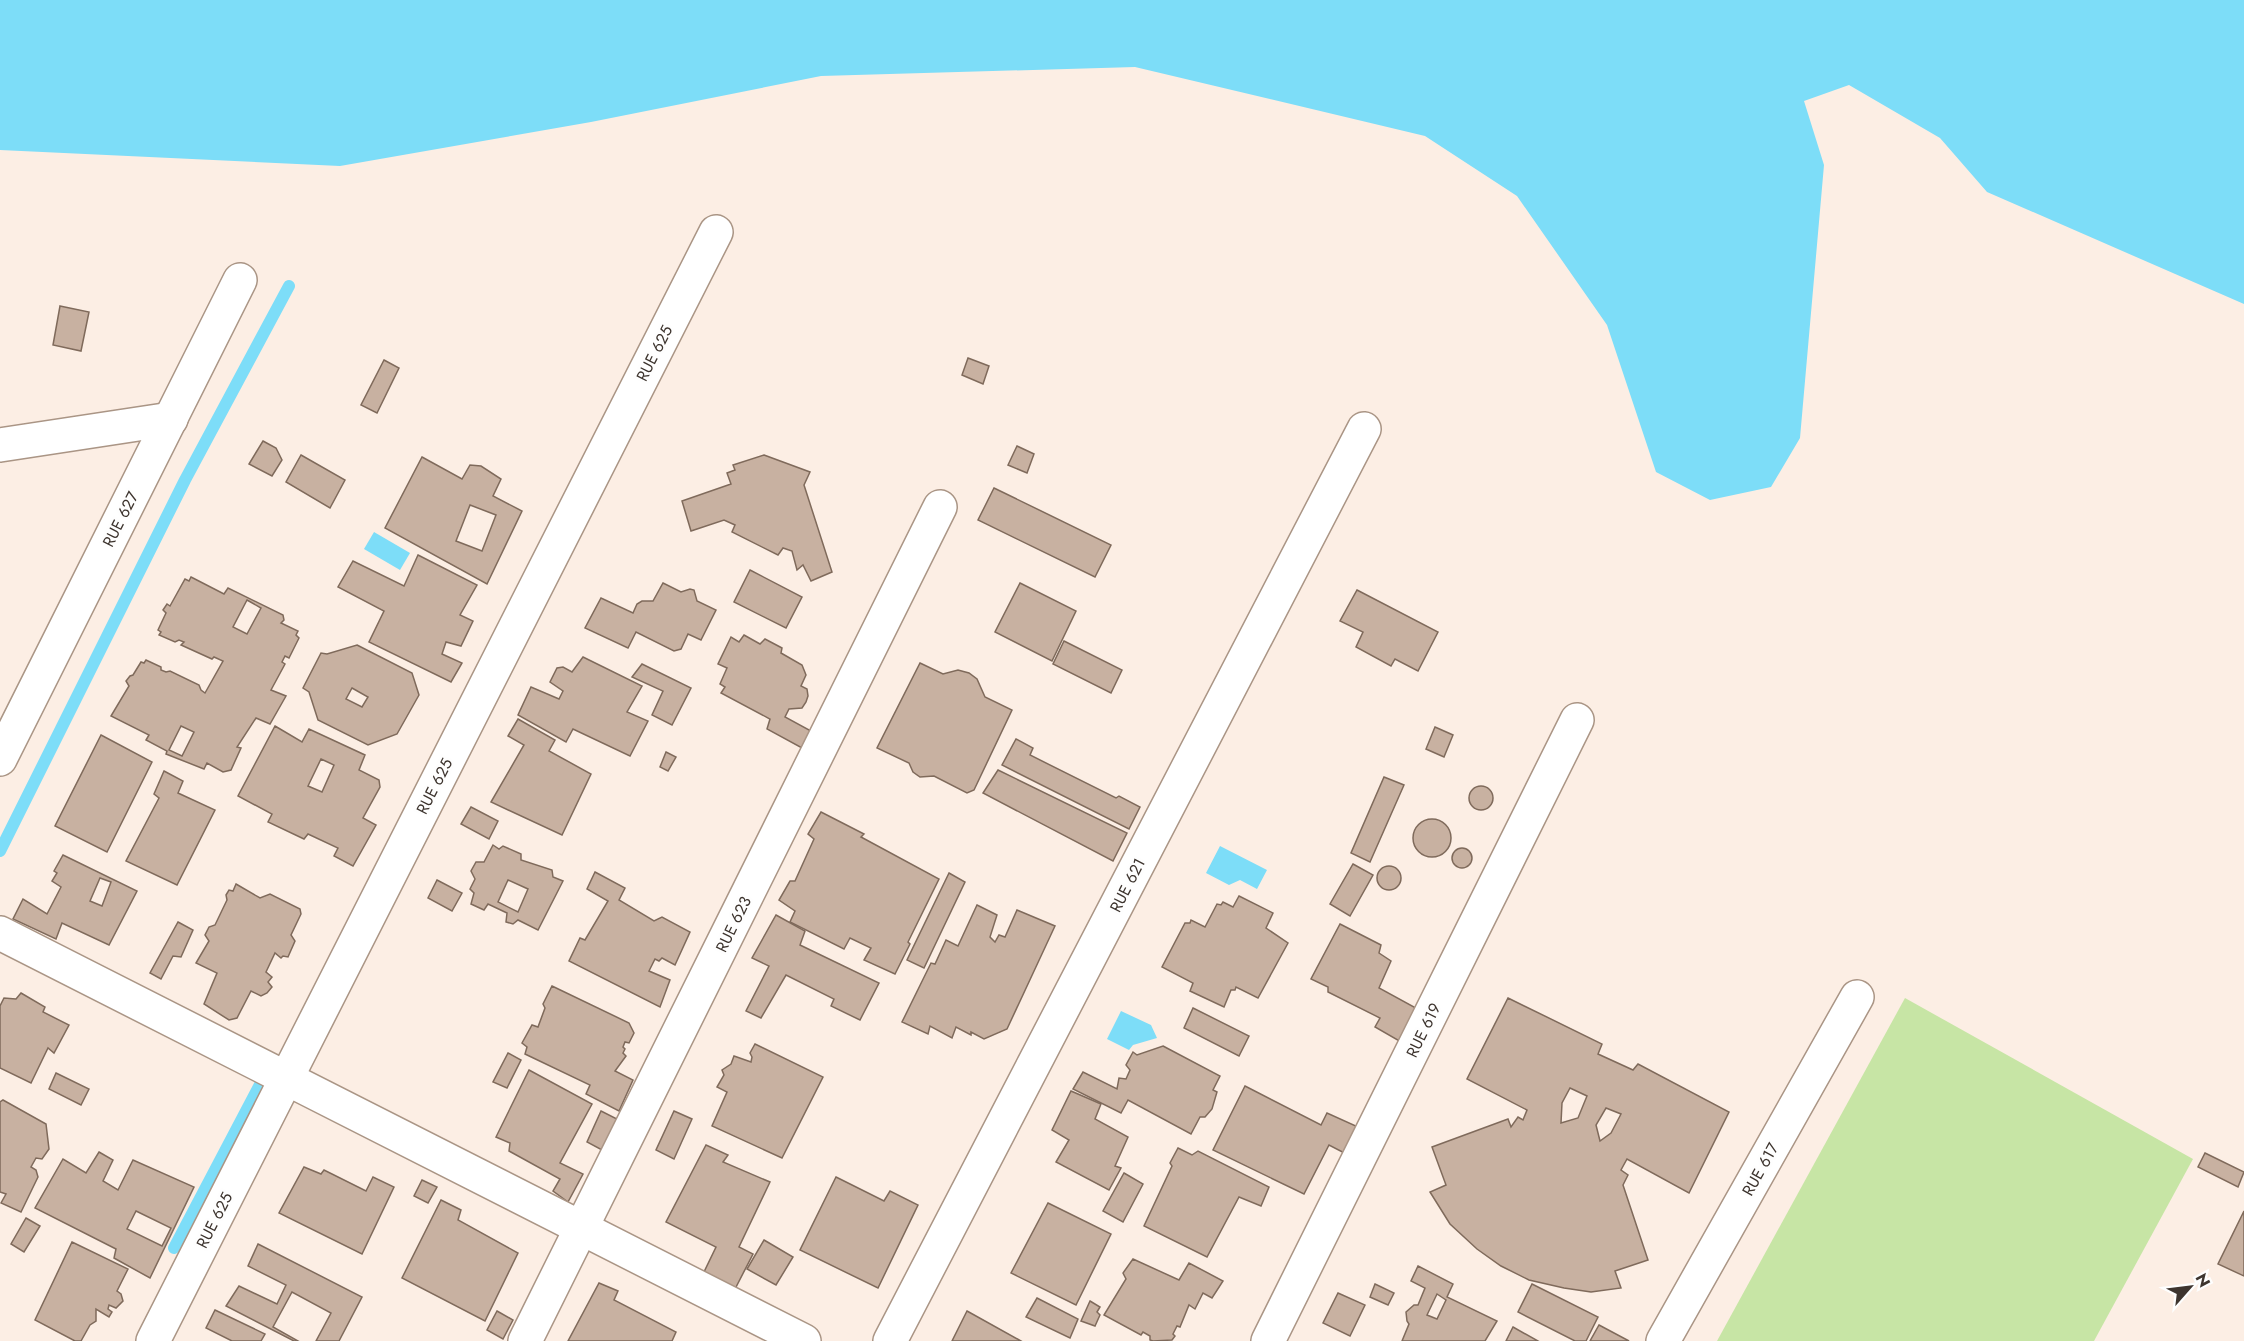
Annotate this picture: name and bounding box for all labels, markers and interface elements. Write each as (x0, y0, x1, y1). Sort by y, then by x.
street label: RUE 625 (631, 321, 678, 385)
street label: RUE 627 (97, 487, 144, 551)
street label: RUE 625 (411, 754, 458, 818)
street label: RUE 621 (1104, 854, 1151, 916)
street label: RUE 623 (710, 892, 757, 956)
street label: RUE 619 (1400, 999, 1447, 1061)
street label: RUE 617 (1736, 1138, 1785, 1200)
street label: RUE 625 (191, 1188, 238, 1252)
north arrow (2160, 1257, 2220, 1317)
text: N (2190, 1269, 2216, 1291)

